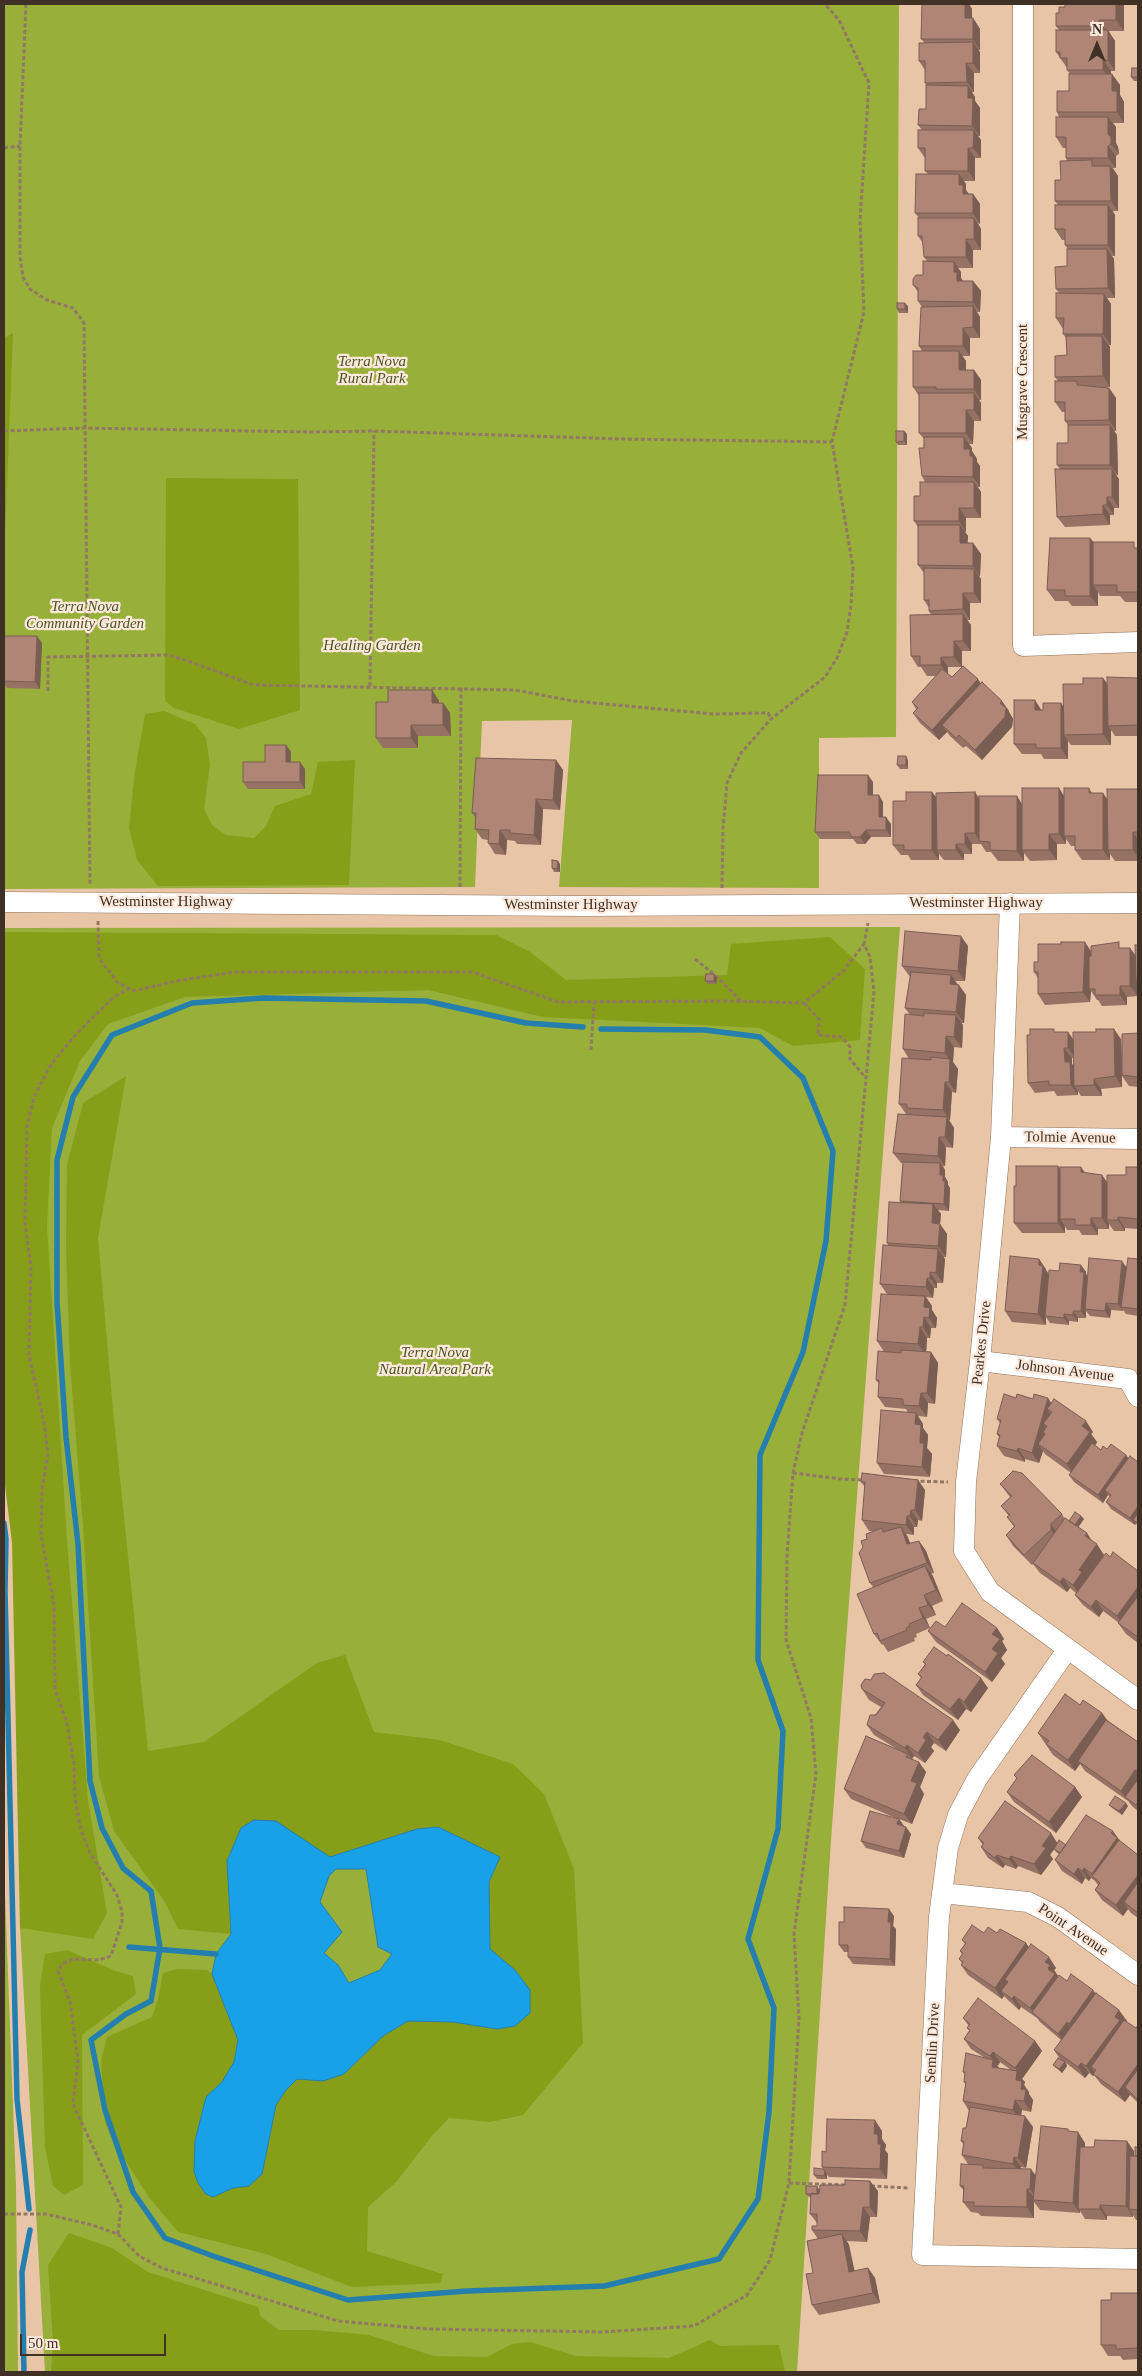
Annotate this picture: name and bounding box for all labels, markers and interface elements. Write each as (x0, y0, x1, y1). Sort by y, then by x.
north arrow (1072, 20, 1122, 70)
text: N (1092, 22, 1102, 37)
street label: Musgrave Crescent (1014, 324, 1032, 440)
park label: Terra Nova Rural Park (338, 353, 406, 388)
park label: Terra Nova Community Garden (26, 598, 144, 633)
park label: Healing Garden (323, 637, 421, 655)
street label: Westminster Highway (99, 893, 233, 911)
street label: Westminster Highway (909, 894, 1043, 912)
street label: Westminster Highway (504, 896, 638, 914)
street label: Tolmie Avenue (1024, 1128, 1116, 1148)
street label: Pearkes Drive (969, 1300, 995, 1386)
park label: Terra Nova Natural Area Park (379, 1344, 491, 1379)
street label: Johnson Avenue (1015, 1356, 1115, 1386)
street label: Point Avenue (1034, 1900, 1112, 1960)
street label: Semlin Drive (922, 2002, 944, 2084)
scale bar (22, 2324, 169, 2356)
text: 50 m (28, 2335, 58, 2351)

